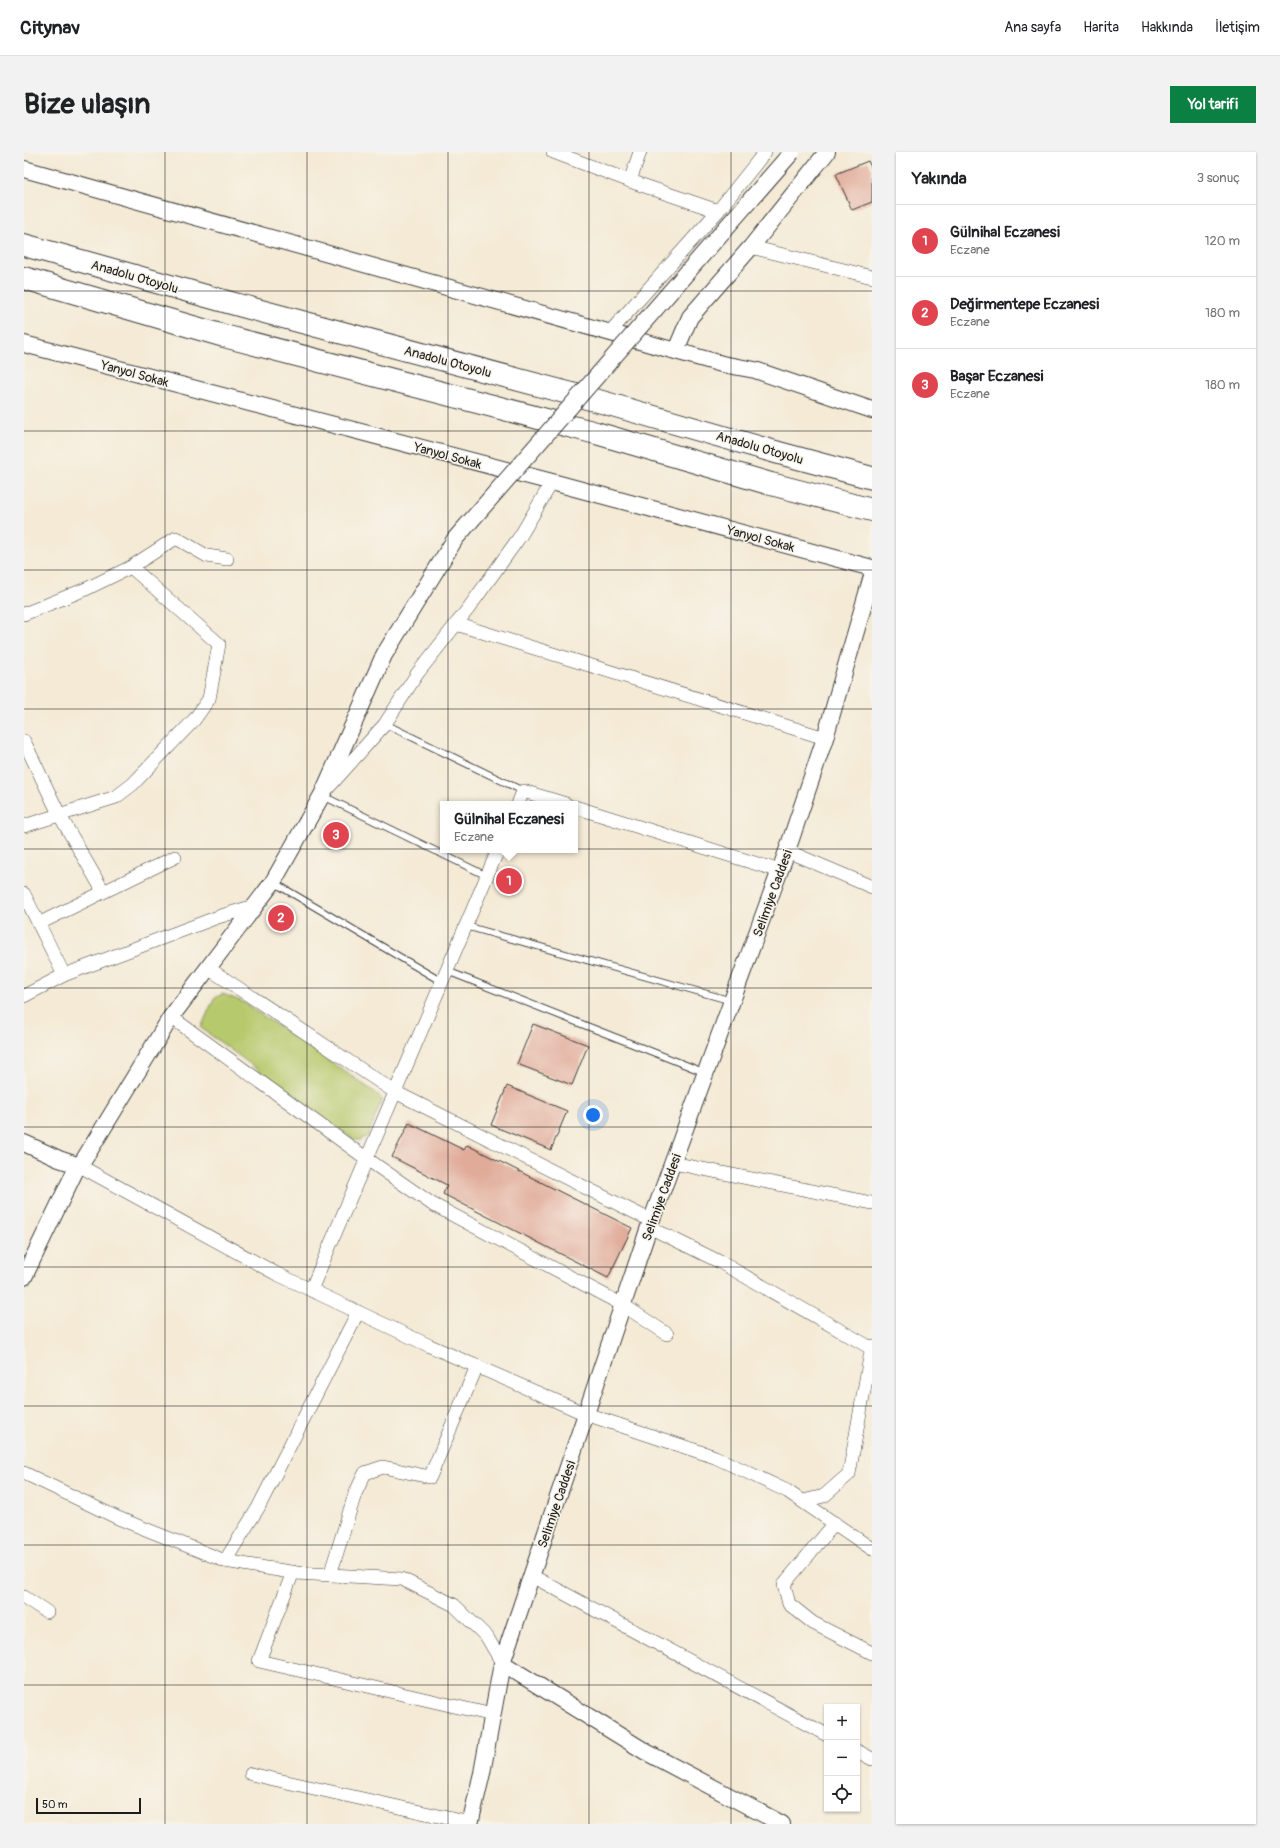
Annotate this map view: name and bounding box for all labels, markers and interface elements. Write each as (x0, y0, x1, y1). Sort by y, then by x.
text: Citynav (20, 16, 80, 40)
text: Ana sayfa (1004, 19, 1061, 36)
text: Harita (1083, 19, 1119, 36)
text: Hakkında (1141, 19, 1193, 36)
text: İletişim (1215, 19, 1260, 36)
button: Yol tarifi (1170, 86, 1256, 123)
text: Bize ulaşın (24, 87, 150, 122)
text: Yakında (912, 168, 967, 189)
text: 3 sonuç (1197, 170, 1240, 186)
text: Gülnihal Eczanesi (950, 223, 1060, 242)
text: 1 (922, 233, 928, 249)
text: 120 m (1204, 233, 1240, 249)
text: Eczane (950, 242, 990, 258)
street label: Anadolu Otoyolu (89, 257, 180, 297)
text: Değirmentepe Eczanesi (950, 295, 1099, 314)
text: 2 (921, 305, 929, 321)
text: 180 m (1205, 305, 1240, 321)
text: Eczane (950, 314, 990, 330)
street label: Anadolu Otoyolu (402, 343, 493, 381)
street label: Yanyol Sokak (98, 357, 171, 391)
text: Başar Eczanesi (950, 367, 1044, 386)
text: 3 (921, 377, 929, 393)
text: 180 m (1205, 377, 1240, 393)
text: Eczane (950, 386, 990, 402)
street label: Anadolu Otoyolu (714, 428, 805, 468)
street label: Yanyol Sokak (411, 439, 484, 473)
street label: Yanyol Sokak (724, 522, 797, 556)
popup (440, 801, 578, 853)
text: Gülnihal Eczanesi (454, 810, 564, 829)
pin: 3 (323, 820, 349, 850)
text: Eczane (454, 829, 494, 845)
street label: Selimiye Caddesi (750, 848, 796, 939)
pin: 1 (496, 866, 522, 896)
pin: 2 (268, 903, 294, 933)
your location (583, 1105, 603, 1125)
street label: Selimiye Caddesi (639, 1152, 685, 1243)
street label: Selimiye Caddesi (535, 1459, 579, 1550)
map controls (824, 1704, 860, 1812)
button: + (824, 1704, 860, 1740)
button: − (824, 1740, 860, 1776)
button: locate (824, 1776, 860, 1812)
scale bar (36, 1796, 141, 1815)
text: 50 m (42, 1798, 68, 1811)

